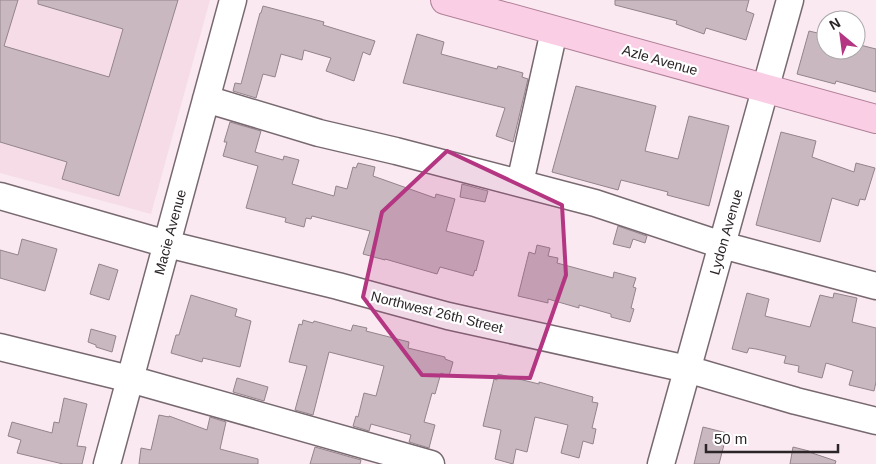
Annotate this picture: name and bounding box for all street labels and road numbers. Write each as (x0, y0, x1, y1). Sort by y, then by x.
street label: Azle Avenue (621, 42, 700, 78)
street label: Macie Avenue (151, 187, 189, 276)
street label: Lydon Avenue (706, 187, 746, 276)
street label: Northwest 26th Street (369, 288, 505, 336)

